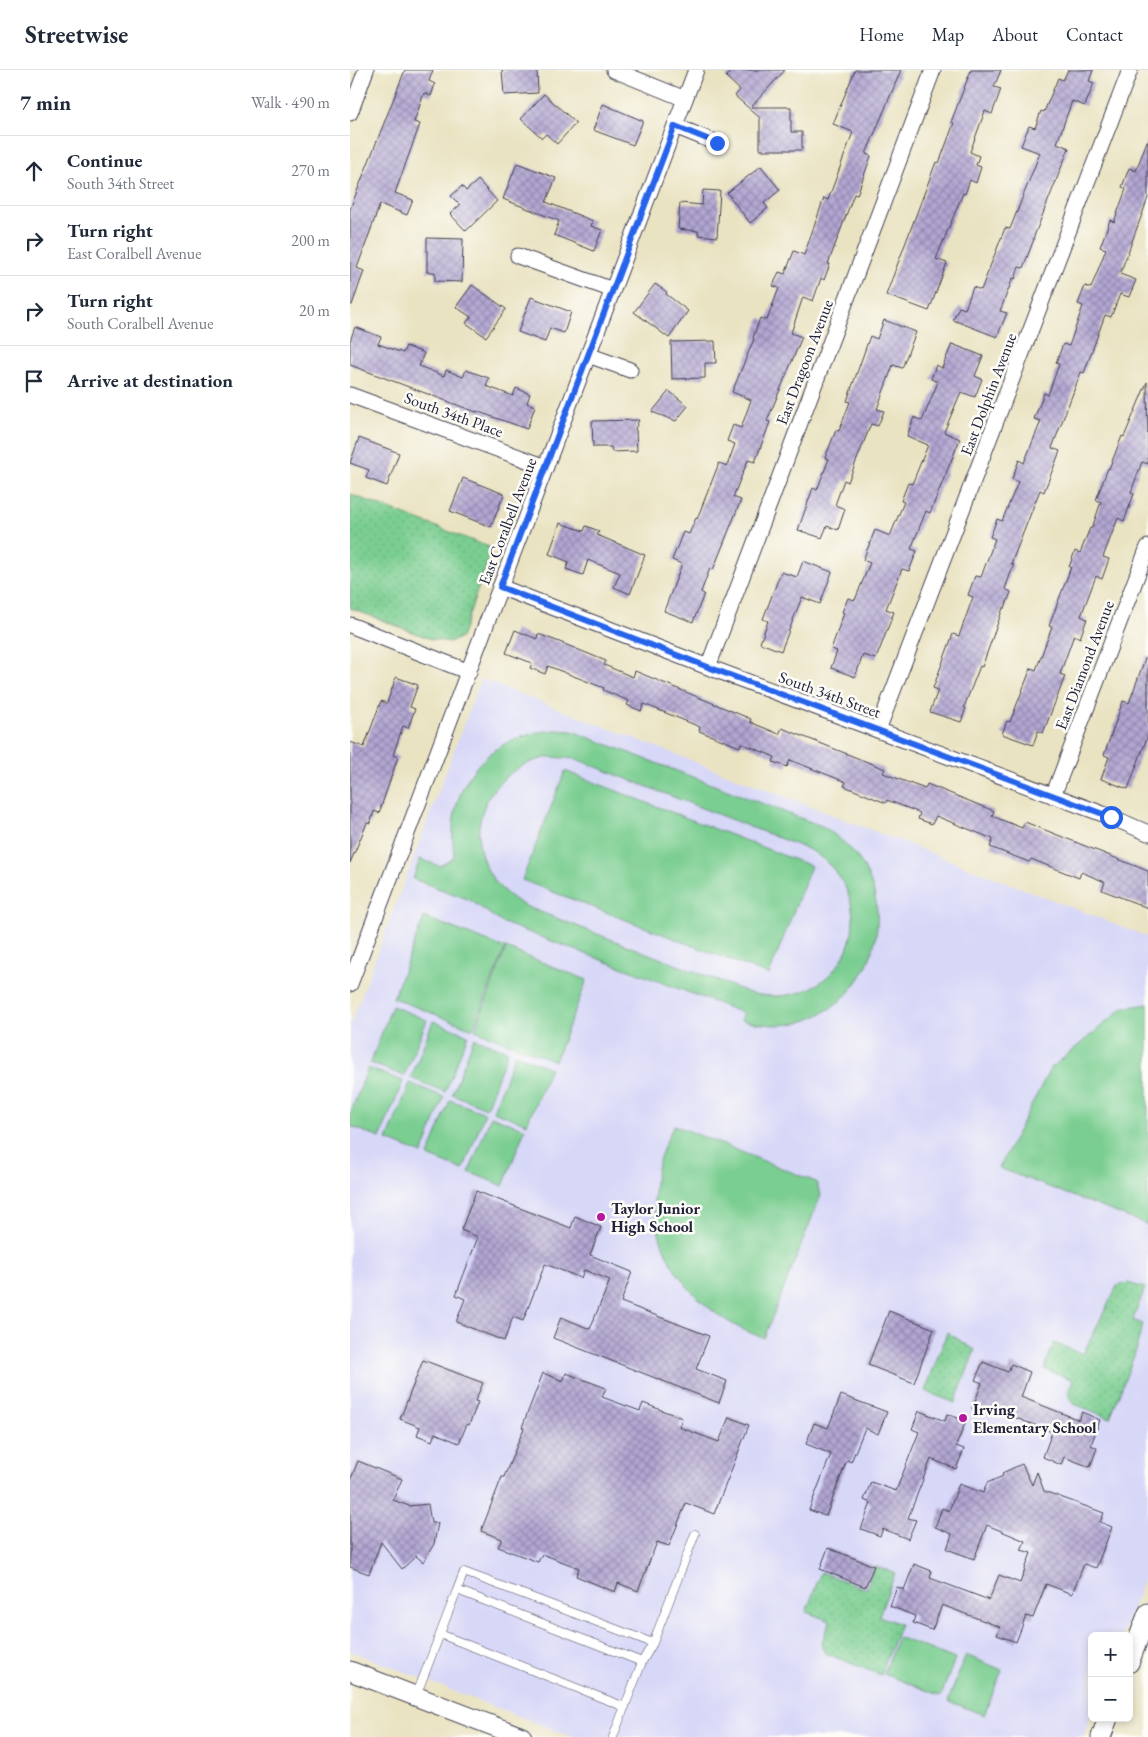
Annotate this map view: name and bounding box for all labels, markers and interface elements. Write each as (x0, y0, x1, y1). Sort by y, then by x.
text: Streetwise (25, 19, 128, 50)
text: Home (859, 23, 904, 46)
text: Map (932, 23, 964, 46)
text: About (992, 23, 1038, 46)
text: Contact (1066, 23, 1123, 46)
text: 7 min (20, 89, 71, 116)
text: Walk · 490 m (251, 92, 330, 113)
route end (706, 132, 729, 155)
text: Continue (67, 148, 142, 173)
icon: ahead (20, 157, 48, 185)
text: 270 m (291, 160, 330, 181)
text: South 34th Street (67, 173, 174, 194)
text: Turn right (67, 218, 153, 243)
icon: right (20, 227, 48, 255)
text: 200 m (291, 230, 330, 251)
text: East Coralbell Avenue (67, 243, 202, 264)
text: Turn right (67, 288, 153, 313)
icon: right (20, 297, 48, 325)
street label: East Dragoon Avenue (771, 297, 838, 428)
text: 20 m (299, 300, 330, 321)
text: South Coralbell Avenue (67, 313, 213, 334)
street label: East Dolphin Avenue (955, 330, 1022, 459)
icon: arrive (20, 367, 48, 395)
text: Arrive at destination (67, 368, 233, 393)
street label: South 34th Place (402, 387, 506, 442)
street label: East Coralbell Avenue (474, 455, 541, 588)
street label: East Diamond Avenue (1050, 598, 1119, 733)
street label: South 34th Street (776, 666, 884, 723)
route start (1100, 806, 1123, 829)
place label: Taylor Junior High School (611, 1198, 700, 1237)
marker: Taylor Junior High School (595, 1211, 607, 1223)
place label: Irving Elementary School (973, 1399, 1097, 1438)
marker: Irving Elementary School (957, 1412, 969, 1424)
map controls (1088, 1632, 1133, 1722)
button: + (1088, 1632, 1133, 1677)
button: − (1088, 1677, 1133, 1722)

